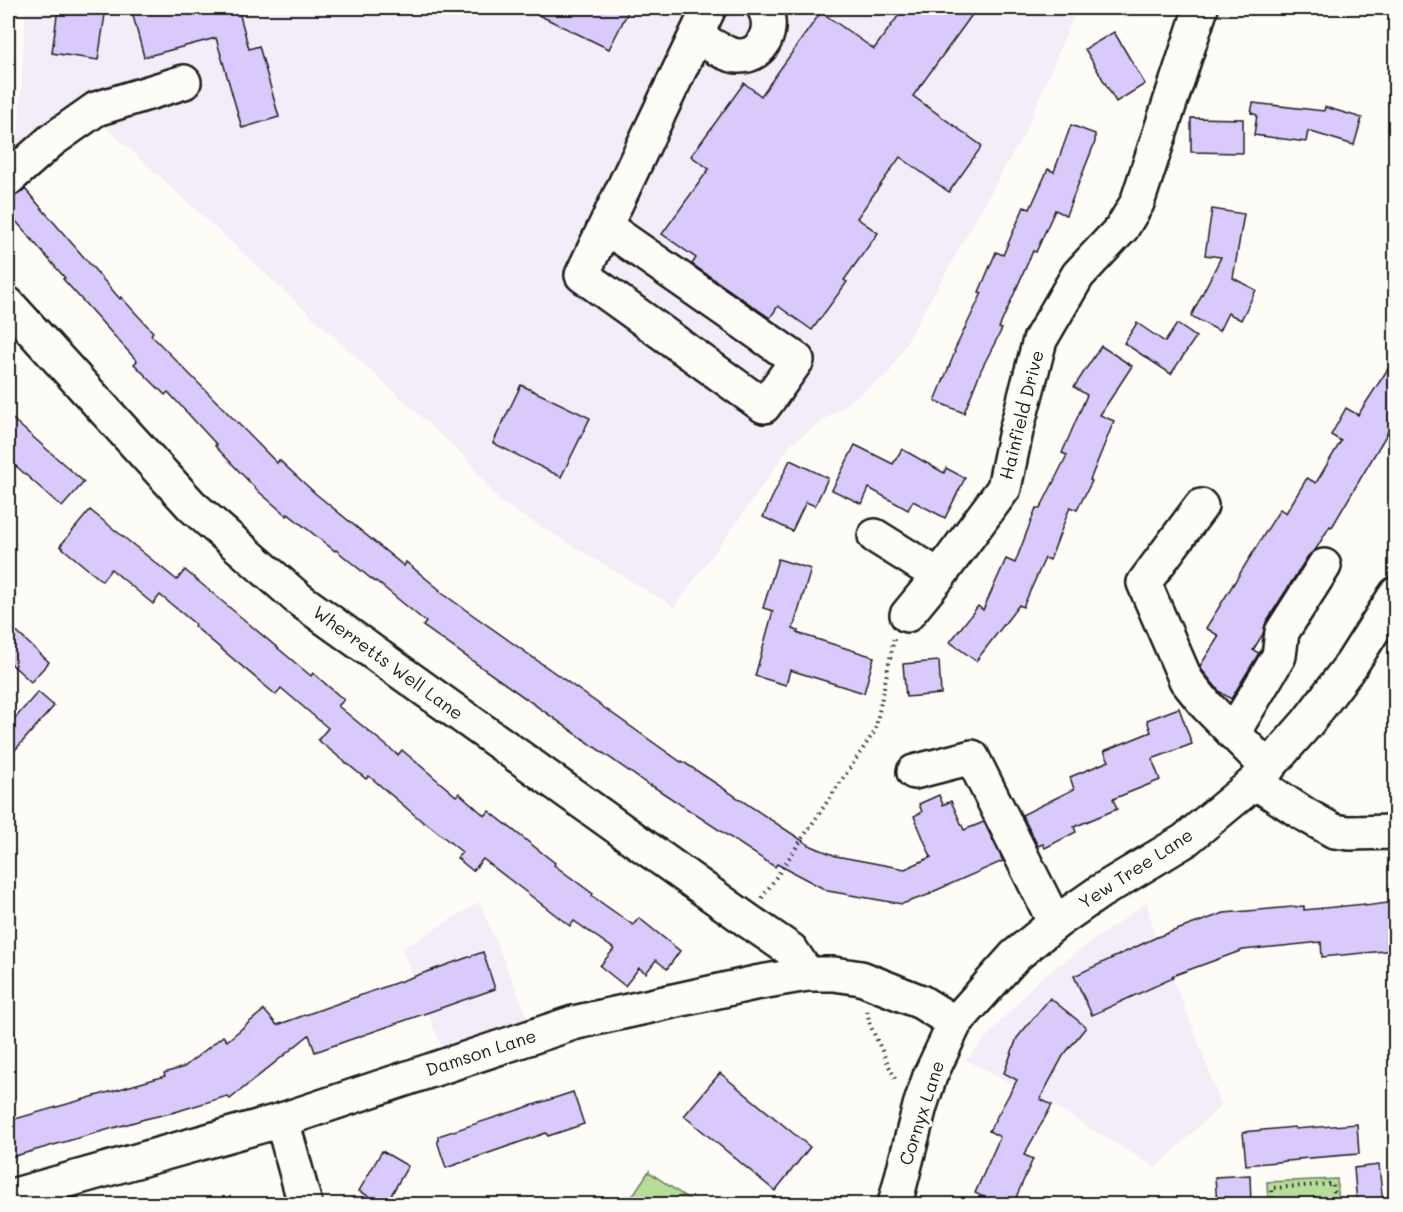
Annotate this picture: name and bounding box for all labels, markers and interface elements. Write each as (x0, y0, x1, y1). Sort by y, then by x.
street label: Hainfield Drive (993, 348, 1049, 482)
street label: Wherretts Well Lane (309, 600, 469, 725)
street label: Yew Tree Lane (1074, 822, 1197, 914)
street label: Damson Lane (422, 1023, 539, 1081)
street label: Cornyx Lane (893, 1057, 949, 1168)

